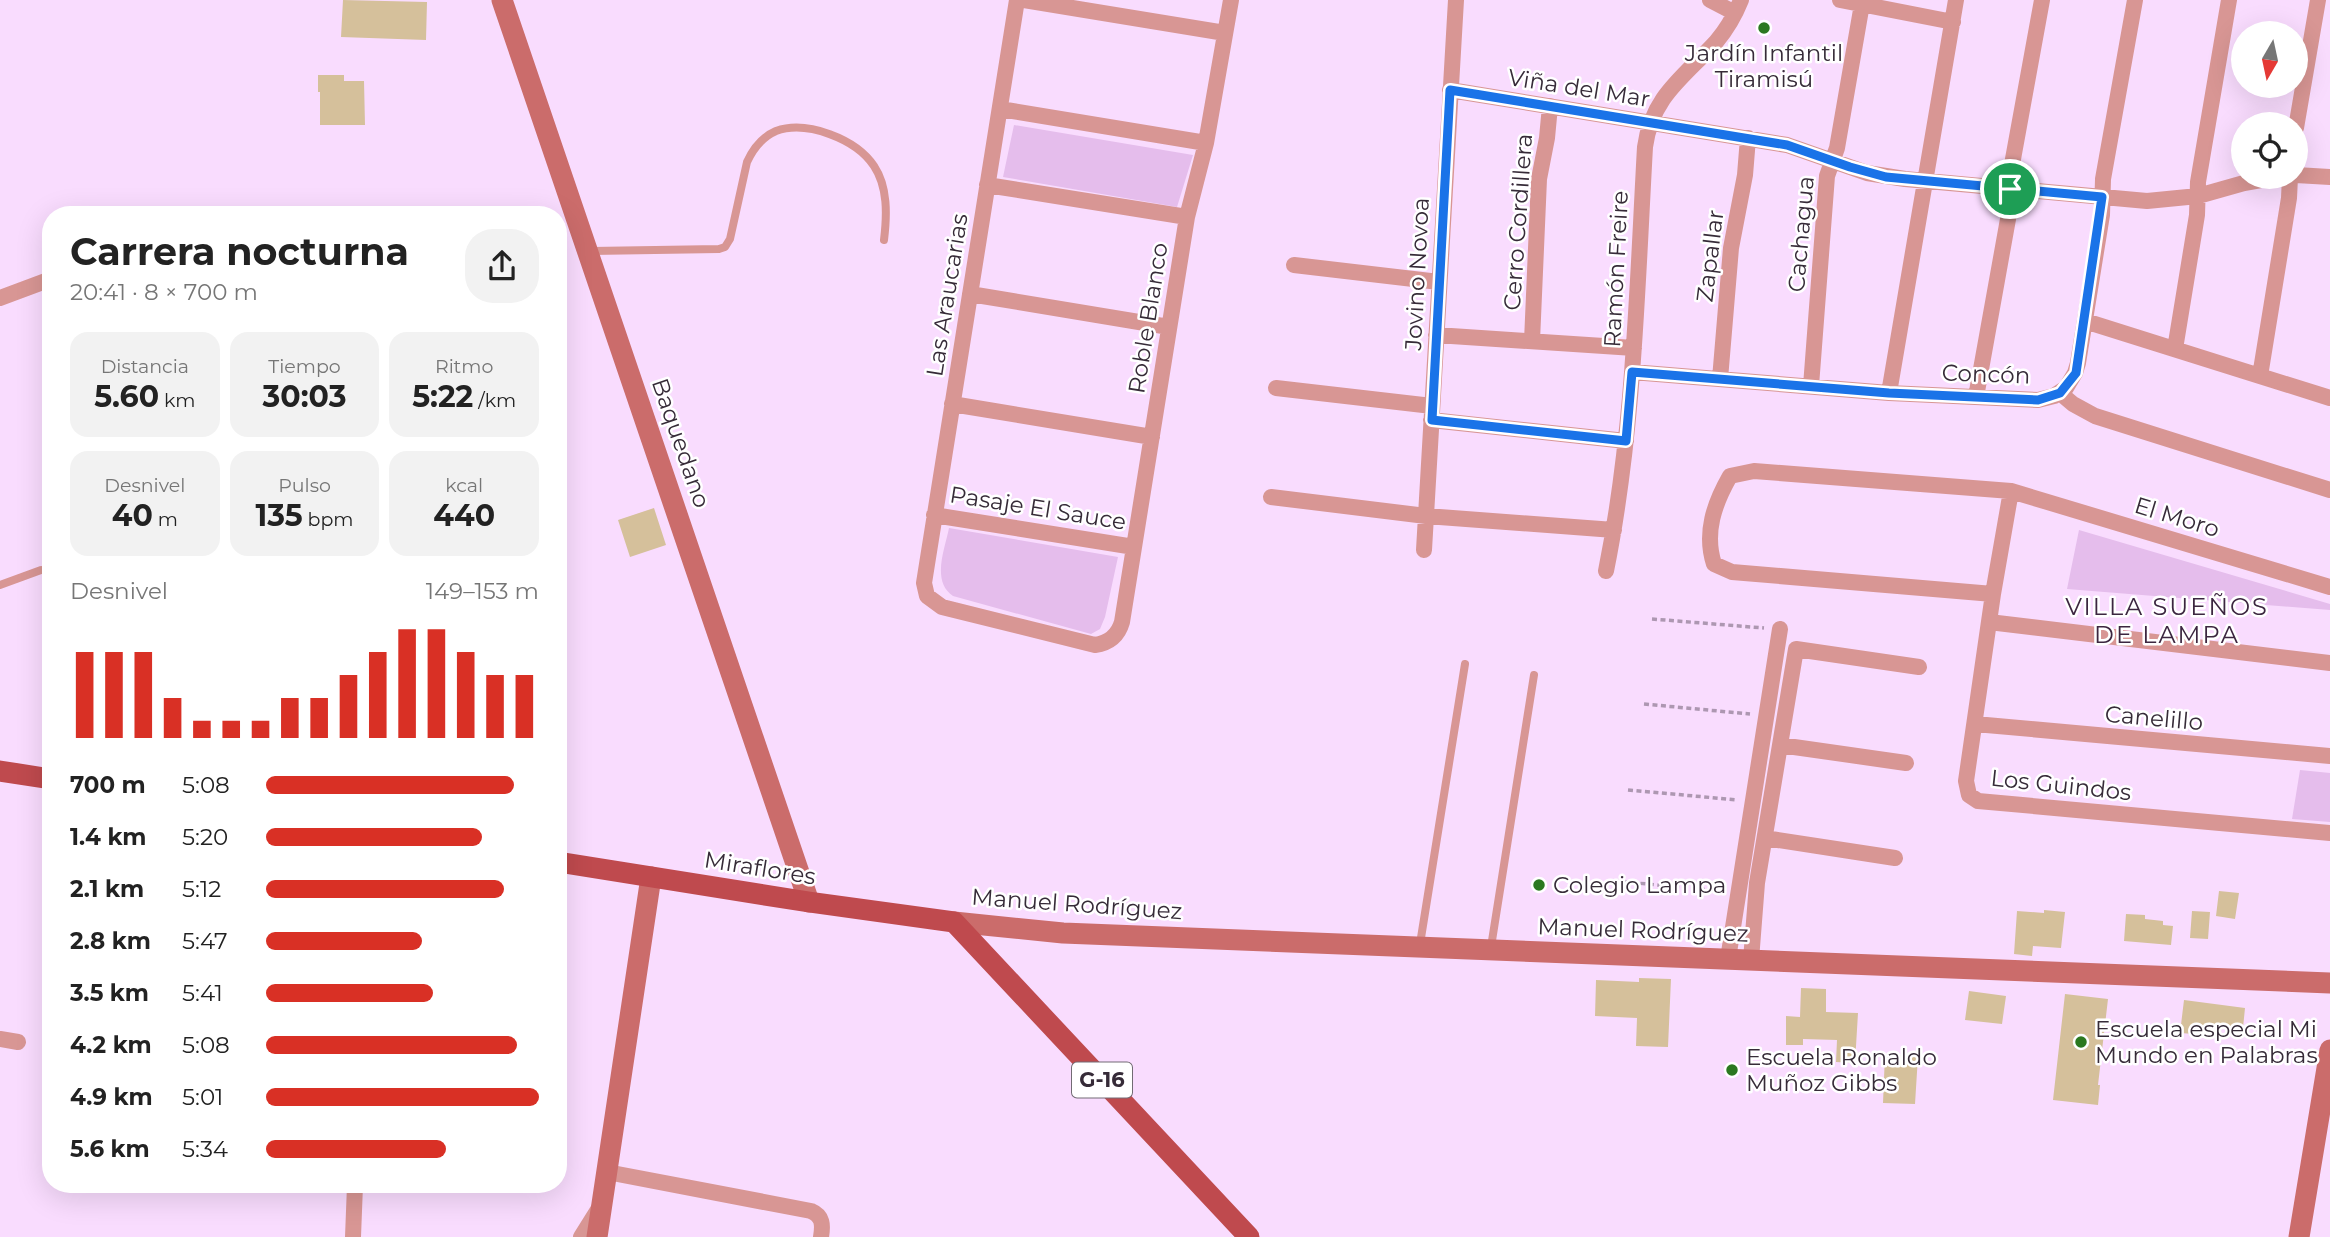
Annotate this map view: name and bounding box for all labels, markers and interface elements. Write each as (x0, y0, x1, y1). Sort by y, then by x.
marker: Jardín Infantil Tiramisú (1756, 20, 1772, 36)
north arrow (2231, 21, 2308, 98)
map controls (2231, 21, 2308, 189)
place label: Jardín Infantil Tiramisú (1684, 39, 1843, 93)
street label: Viña del Mar (1506, 63, 1652, 113)
button: locate (2231, 112, 2308, 189)
street label: Cerro Cordillera (1498, 133, 1538, 311)
pin (1980, 159, 2040, 219)
icon: arrive (1991, 170, 2029, 208)
street label: Cachagua (1782, 175, 1820, 293)
street label: Ramón Freire (1598, 190, 1634, 348)
street label: Jovino Novoa (1399, 197, 1435, 352)
street label: Zapallar (1690, 208, 1730, 304)
street label: Las Araucarias (920, 211, 974, 379)
text: Carrera nocturna (70, 228, 409, 275)
button: share (465, 229, 539, 303)
street label: Roble Blanco (1122, 240, 1174, 396)
text: 20:41 · 8 × 700 m (70, 278, 258, 306)
text: Distancia (101, 355, 189, 378)
text: Tiempo (268, 355, 341, 378)
text: Ritmo (435, 355, 493, 378)
street label: Concón (1941, 358, 2031, 390)
street label: Baquedano (646, 375, 716, 511)
text: 5.60 (94, 378, 159, 415)
text: 30:03 (263, 378, 346, 415)
text: 5:22 (412, 378, 473, 415)
text: km (159, 389, 195, 412)
text: /km (473, 389, 516, 412)
text: Desnivel (104, 474, 185, 497)
text: Pulso (278, 474, 331, 497)
text: kcal (445, 474, 483, 497)
street label: Pasaje El Sauce (948, 480, 1128, 536)
street label: El Moro (2131, 491, 2223, 543)
text: 40 (112, 497, 153, 534)
text: 135 (256, 497, 303, 534)
text: 440 (433, 497, 495, 534)
text: m (153, 508, 178, 531)
text: bpm (303, 508, 353, 531)
text: Desnivel (70, 577, 168, 605)
text: 149–153 m (426, 577, 539, 605)
district label: VILLA SUEÑOS DE LAMPA (2065, 592, 2269, 649)
street label: Canelillo (2104, 700, 2204, 736)
street label: Los Guindos (1989, 764, 2133, 806)
text: 700 m (70, 771, 146, 799)
text: 5:08 (182, 771, 230, 799)
text: 1.4 km (70, 823, 147, 851)
text: 5:20 (182, 823, 228, 851)
street label: Miraflores (702, 845, 818, 891)
place label: Colegio Lampa (1553, 871, 1726, 899)
text: 2.1 km (70, 875, 144, 903)
text: 5:12 (182, 875, 221, 903)
marker: Colegio Lampa (1531, 877, 1547, 893)
street label: Manuel Rodríguez (971, 883, 1183, 925)
street label: Manuel Rodríguez (1537, 912, 1749, 948)
text: 2.8 km (70, 927, 151, 955)
text: 5:47 (182, 927, 228, 955)
text: 3.5 km (70, 979, 149, 1007)
text: 5:41 (182, 979, 223, 1007)
place label: Escuela especial Mi Mundo en Palabras (2095, 1015, 2318, 1069)
text: 4.2 km (70, 1031, 152, 1059)
text: 5:08 (182, 1031, 230, 1059)
marker: Escuela especial Mi Mundo en Palabras (2073, 1034, 2089, 1050)
place label: Escuela Ronaldo Muñoz Gibbs (1746, 1043, 1937, 1097)
road number: G-16 (1072, 1062, 1132, 1098)
marker: Escuela Ronaldo Muñoz Gibbs (1724, 1062, 1740, 1078)
text: 4.9 km (70, 1083, 153, 1111)
text: 5:01 (182, 1083, 223, 1111)
text: 5.6 km (70, 1135, 150, 1163)
text: 5:34 (182, 1135, 228, 1163)

